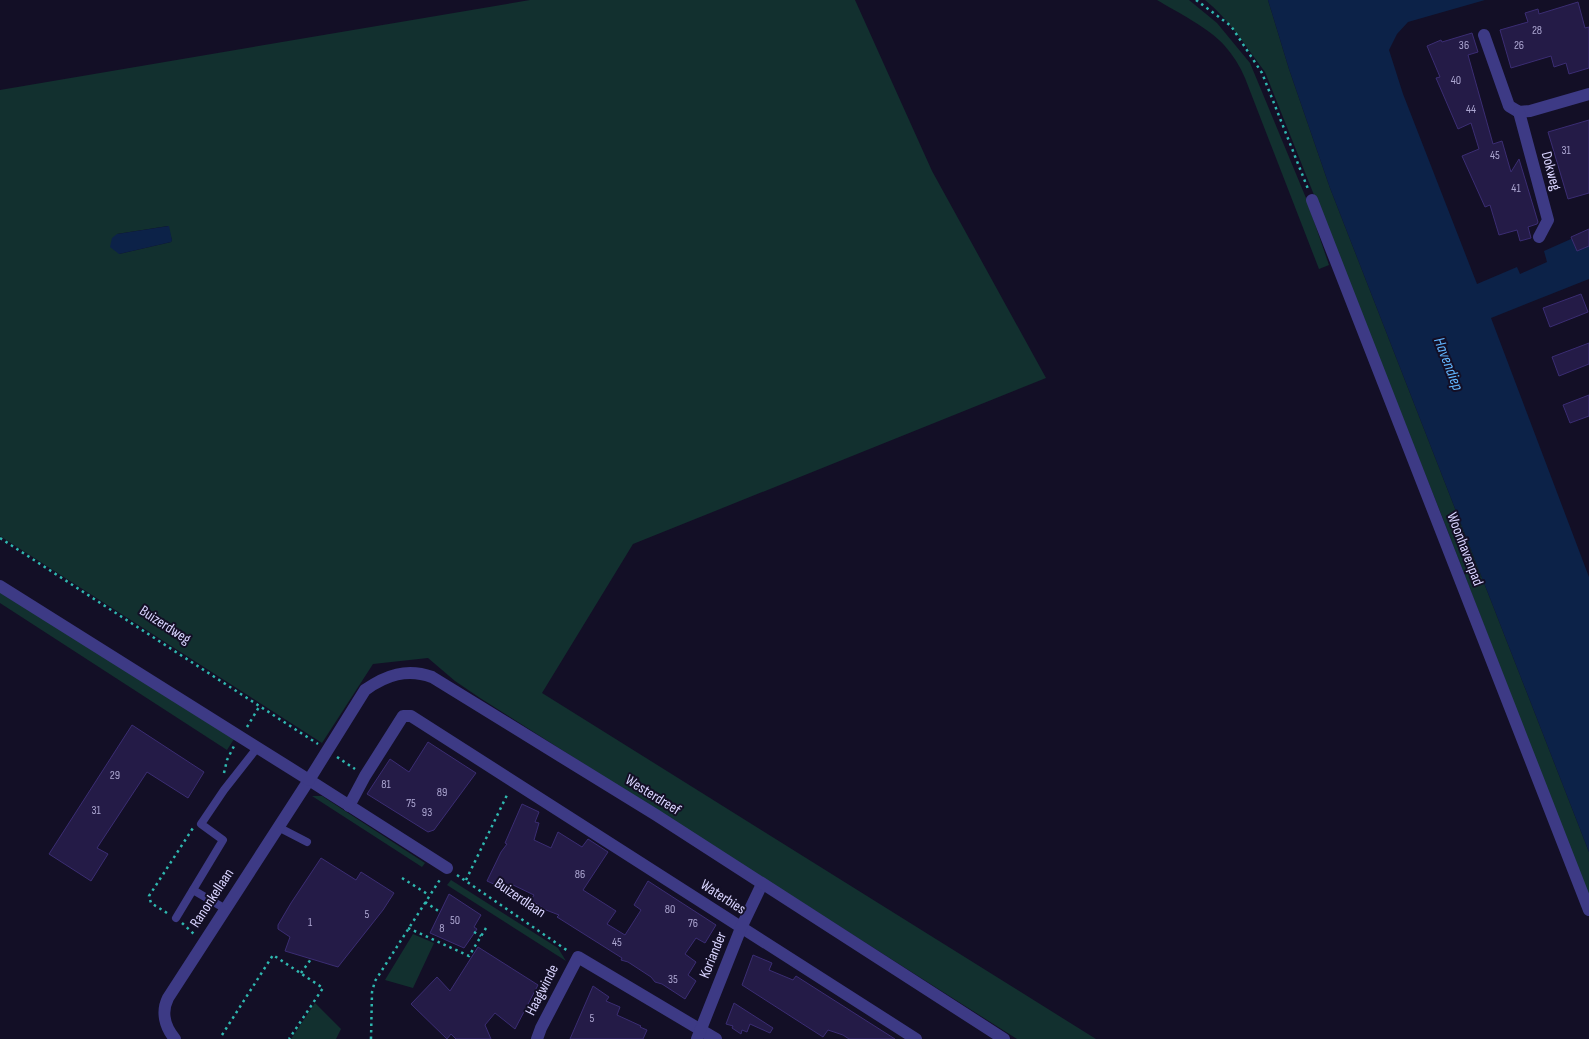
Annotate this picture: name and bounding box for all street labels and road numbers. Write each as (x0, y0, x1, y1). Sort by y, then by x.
street label: Dokweg (1537, 149, 1565, 193)
street label: Woonhavenpad (1442, 510, 1488, 588)
street label: Buizerdweg (136, 601, 194, 649)
street label: Westerdreef (622, 770, 685, 820)
street label: Ranonkellaan (186, 865, 238, 931)
street label: Buizerdlaan (491, 874, 549, 922)
street label: Waterbies (697, 875, 749, 919)
street label: Koriander (695, 928, 731, 981)
street label: Haagwinde (521, 961, 563, 1019)

